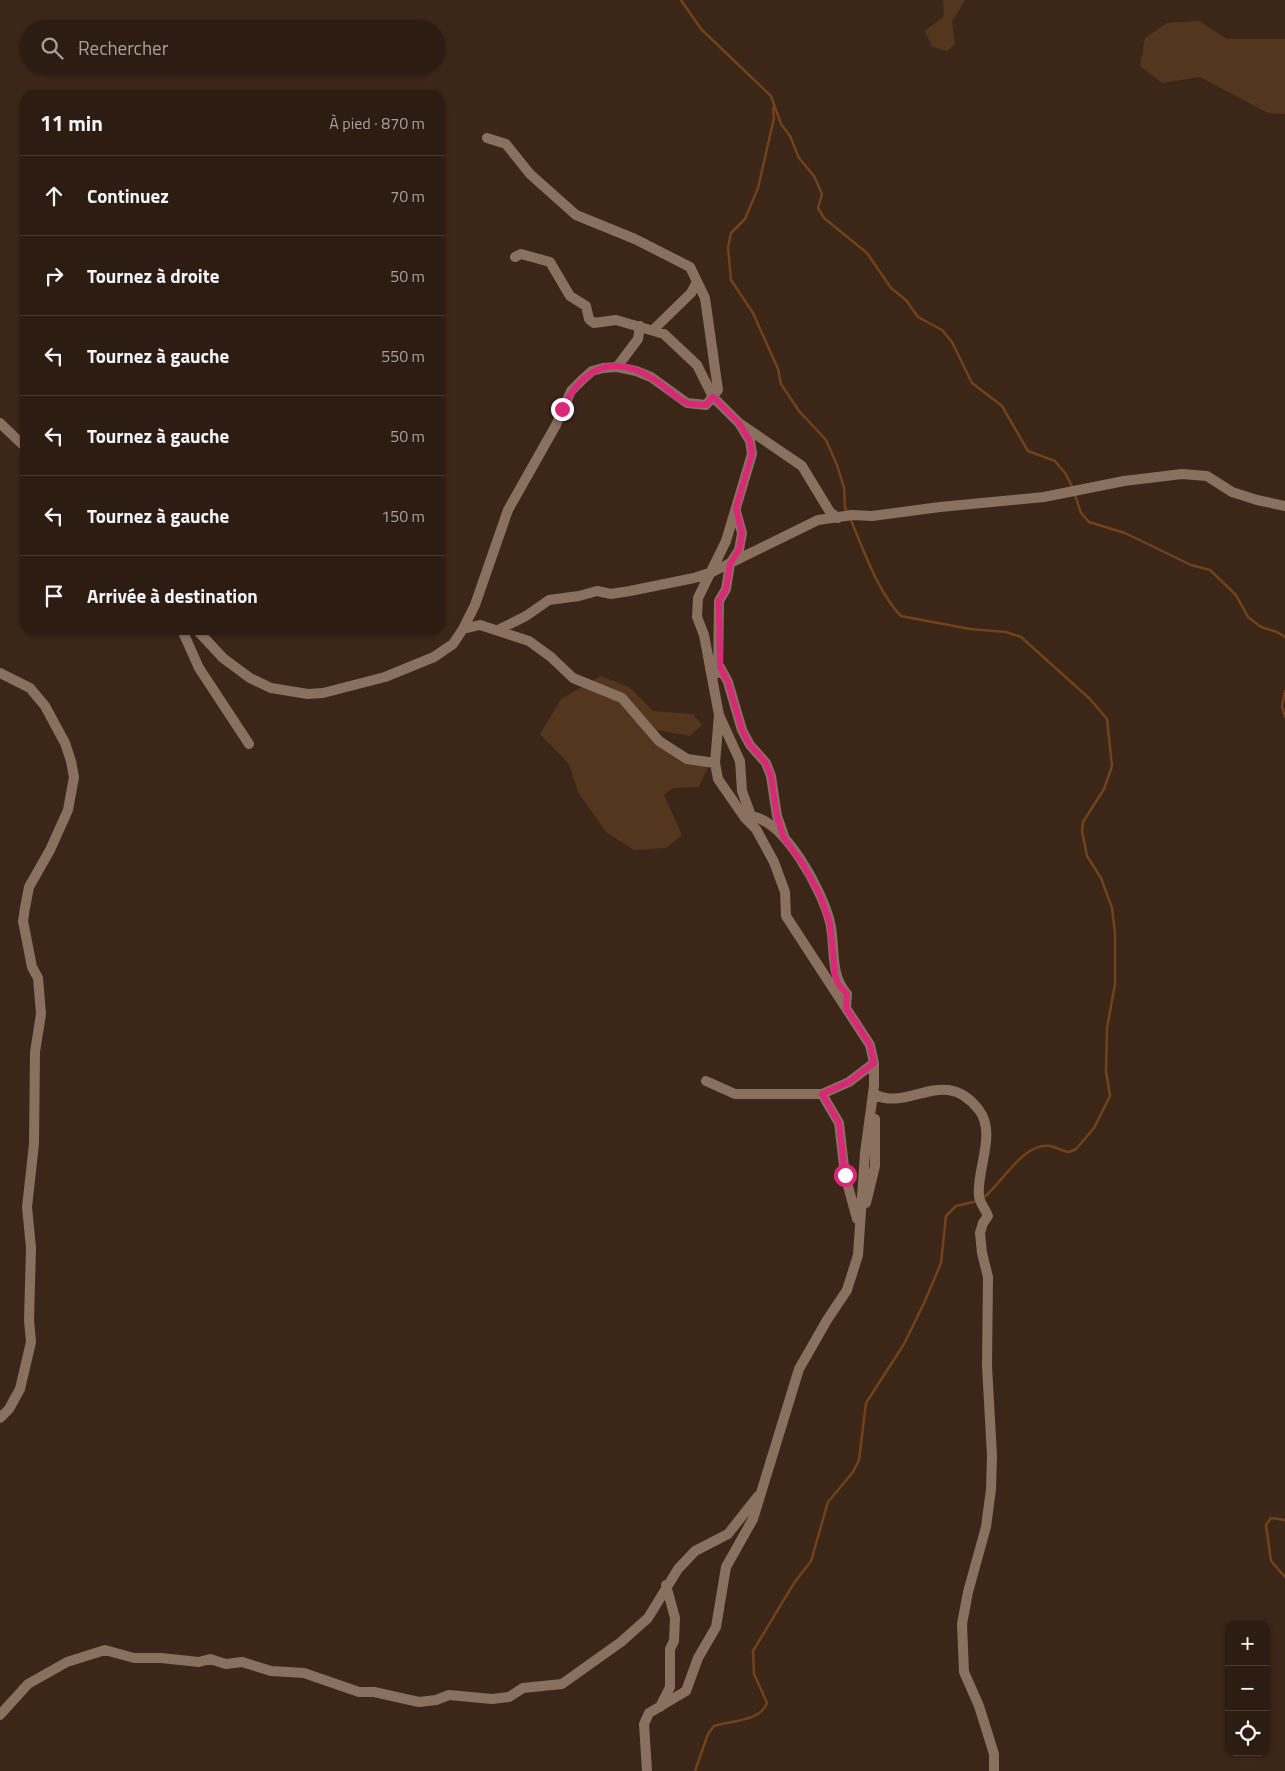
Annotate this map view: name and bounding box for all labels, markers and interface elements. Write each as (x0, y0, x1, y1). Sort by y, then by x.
search box (20, 20, 445, 75)
text: Rechercher (78, 33, 168, 62)
icon: search (38, 34, 66, 62)
text: 11 min (40, 107, 103, 139)
text: À pied · 870 m (329, 111, 425, 135)
text: Continuez (87, 181, 169, 210)
icon: ahead (40, 182, 68, 210)
text: 70 m (390, 184, 425, 208)
text: Tournez à droite (87, 261, 219, 290)
icon: right (40, 262, 68, 290)
text: 50 m (390, 264, 425, 288)
text: Tournez à gauche (87, 341, 229, 370)
icon: left (40, 342, 68, 370)
text: 550 m (381, 344, 425, 368)
route end (551, 398, 574, 421)
text: Tournez à gauche (87, 421, 229, 450)
icon: left (40, 422, 68, 450)
text: 50 m (390, 424, 425, 448)
text: Tournez à gauche (87, 501, 229, 530)
icon: left (40, 502, 68, 530)
text: 150 m (381, 504, 425, 528)
text: Arrivée à destination (87, 581, 258, 610)
icon: arrive (40, 582, 68, 610)
route start (834, 1164, 857, 1187)
map controls (1225, 1621, 1270, 1756)
button: + (1225, 1621, 1270, 1666)
button: − (1225, 1666, 1270, 1711)
button: locate (1225, 1711, 1270, 1756)

